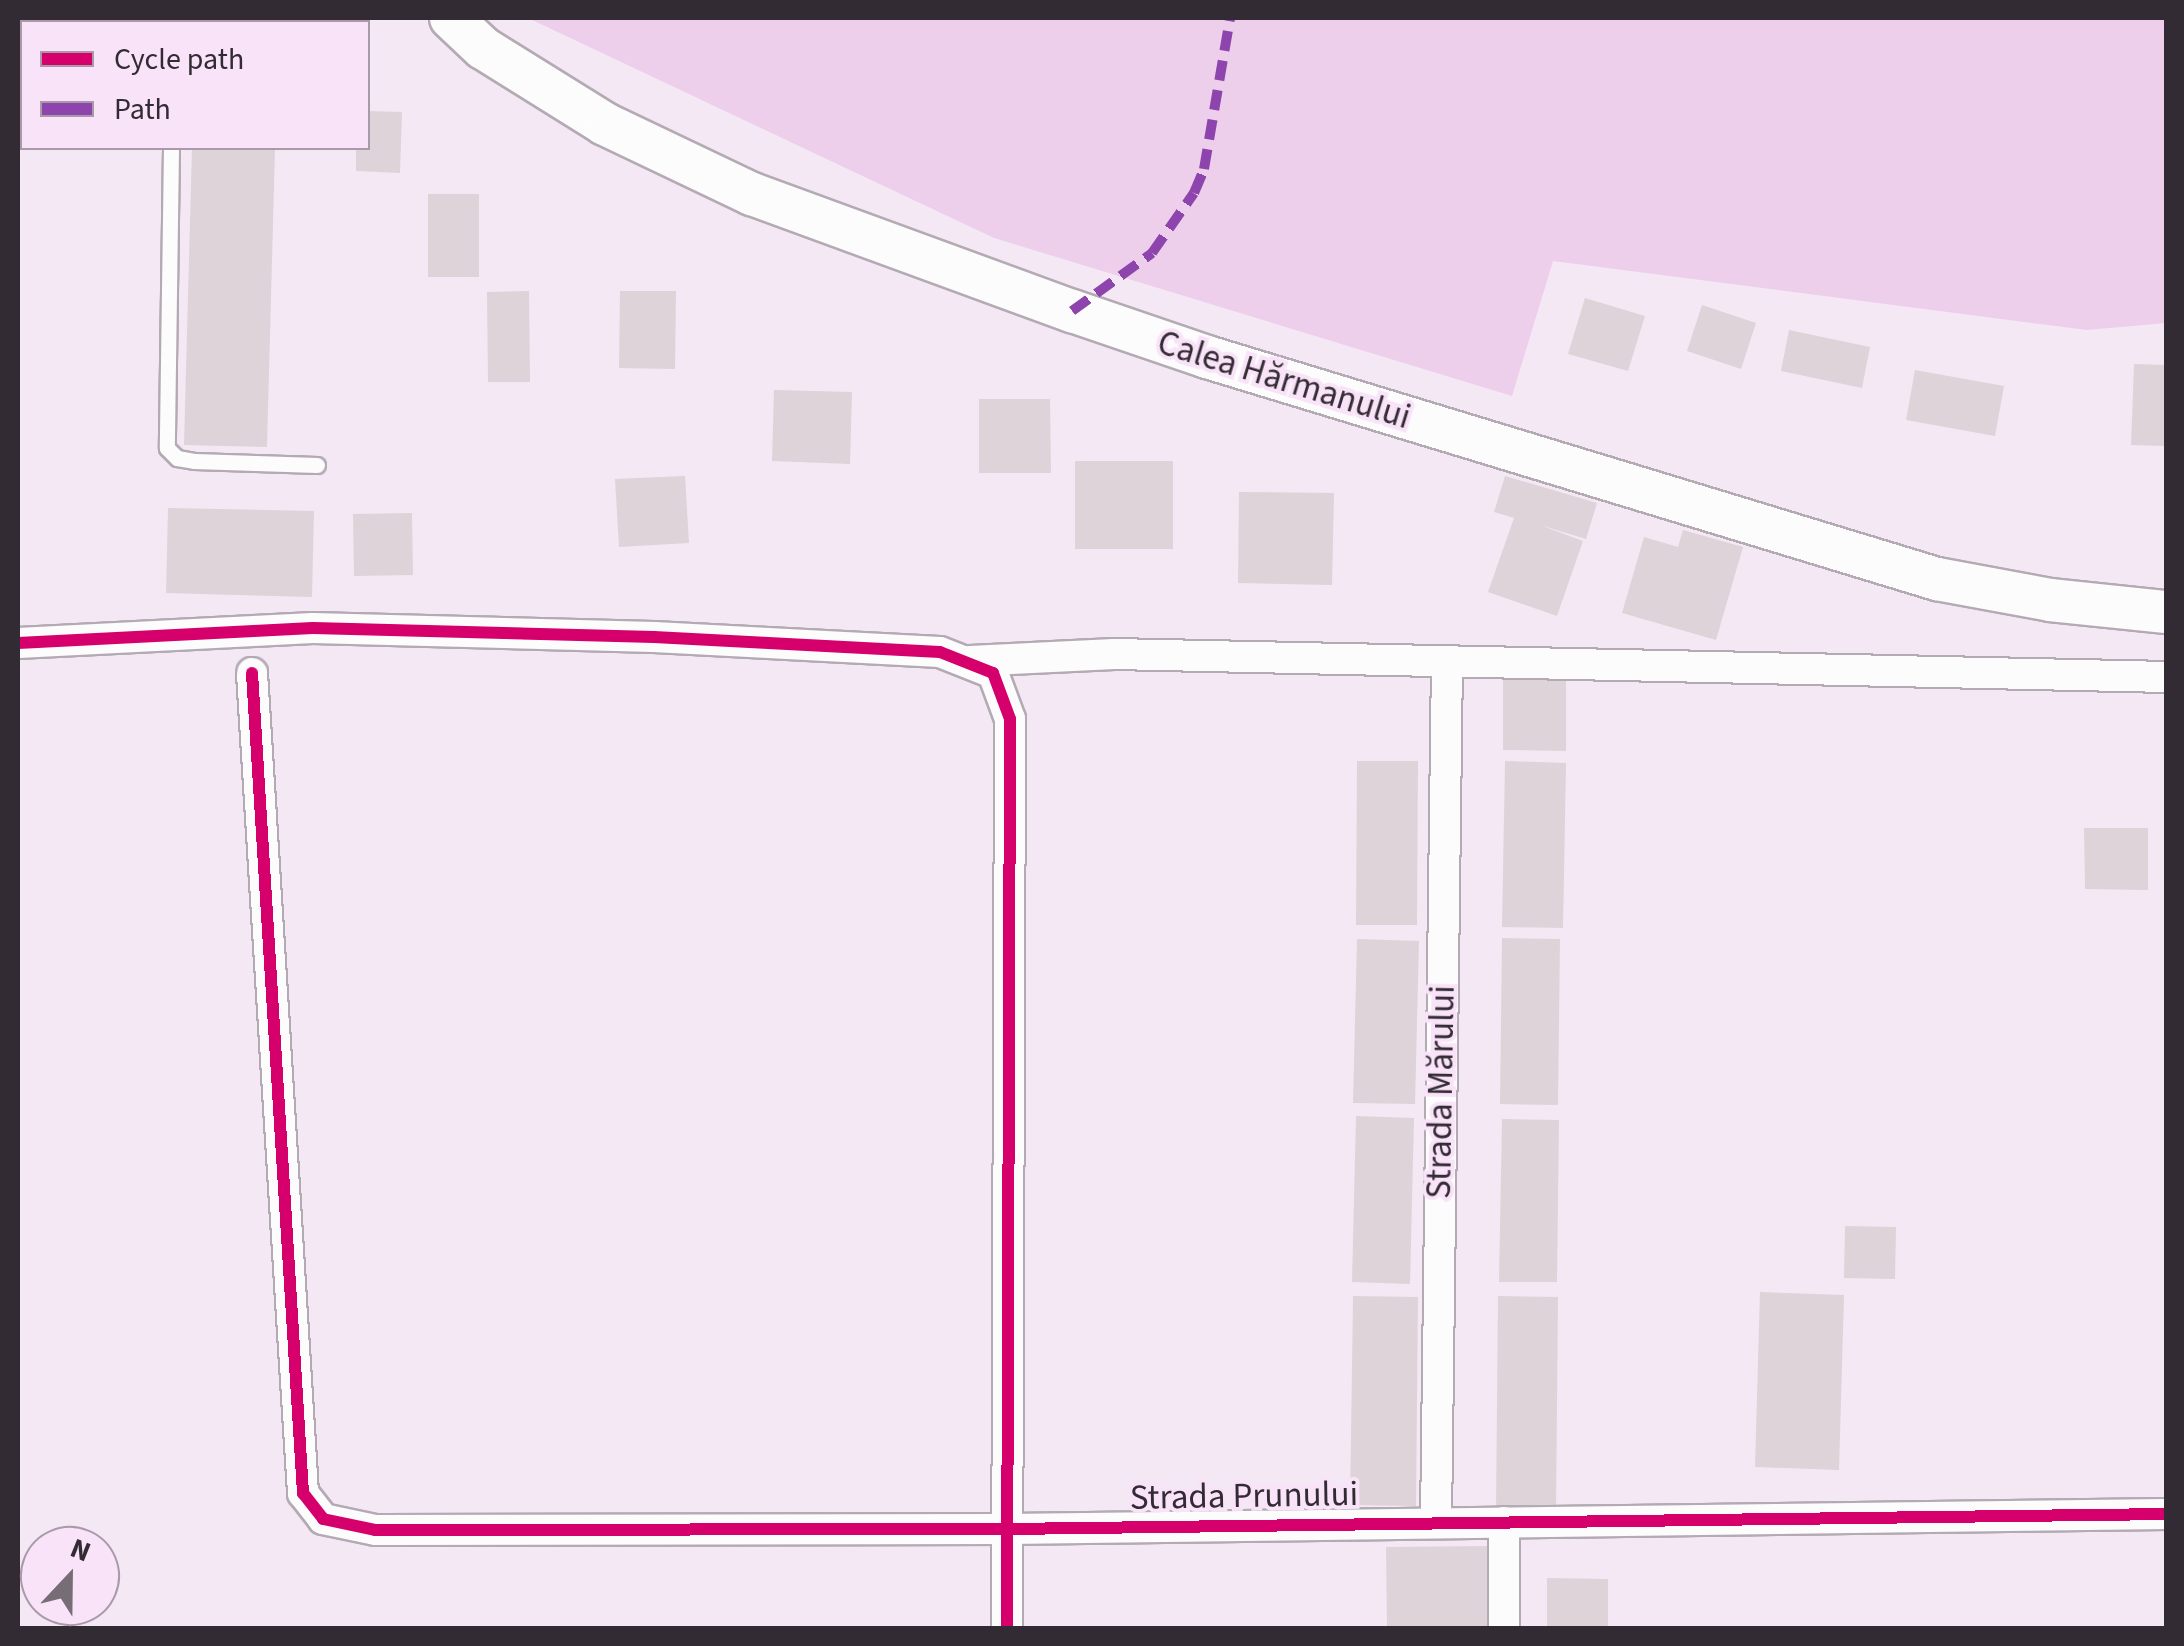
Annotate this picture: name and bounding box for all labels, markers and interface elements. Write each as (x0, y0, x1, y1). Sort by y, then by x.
legend (20, 20, 370, 150)
text: Cycle path (114, 38, 244, 81)
text: Path (114, 88, 171, 131)
street label: Calea Hărmanului (1153, 322, 1415, 438)
street label: Strada Mărului (1418, 985, 1464, 1199)
street label: Strada Prunului (1129, 1473, 1359, 1519)
north arrow (20, 1526, 120, 1626)
text: N (64, 1528, 97, 1572)

